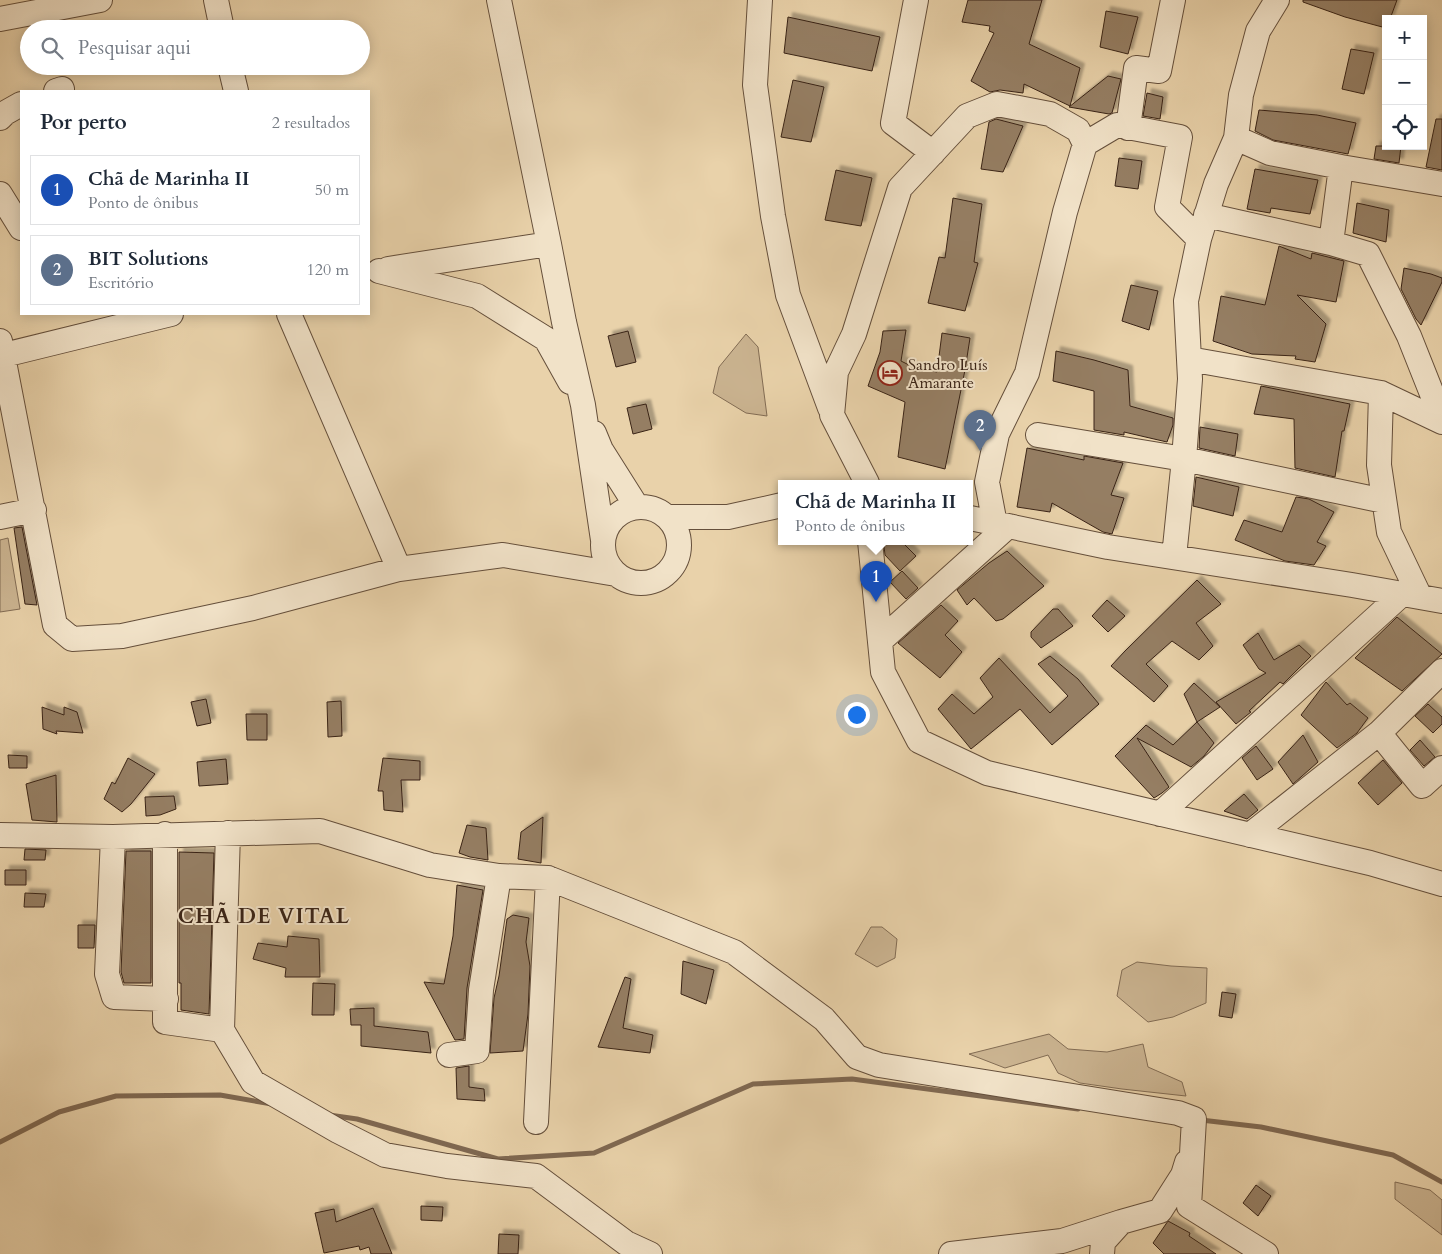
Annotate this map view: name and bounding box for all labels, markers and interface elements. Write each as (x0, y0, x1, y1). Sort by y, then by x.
map controls (1382, 15, 1427, 150)
button: + (1382, 15, 1427, 60)
search box (20, 20, 370, 75)
icon: search (38, 34, 66, 62)
text: Pesquisar aqui (78, 35, 191, 61)
button: − (1382, 60, 1427, 105)
button: locate (1382, 105, 1427, 150)
text: Por perto (40, 108, 127, 137)
text: 2 resultados (272, 112, 350, 134)
text: Chã de Marinha II (88, 166, 249, 192)
text: 1 (53, 179, 61, 201)
text: 50 m (315, 179, 349, 201)
text: Ponto de ônibus (88, 192, 198, 214)
text: BIT Solutions (88, 246, 208, 272)
text: 2 (53, 259, 61, 281)
text: 120 m (307, 259, 349, 281)
text: Escritório (88, 272, 154, 294)
place label: Sandro Luís Amarante (908, 354, 988, 394)
hotel icon: Sandro Luís Amarante (877, 360, 903, 386)
pin: 2 (964, 410, 996, 451)
popup (778, 480, 973, 545)
text: Chã de Marinha II (795, 489, 956, 515)
text: Ponto de ônibus (795, 515, 905, 537)
pin: 1 (860, 561, 892, 602)
your location (844, 702, 870, 728)
district label: CHÃ DE VITAL (178, 902, 350, 931)

